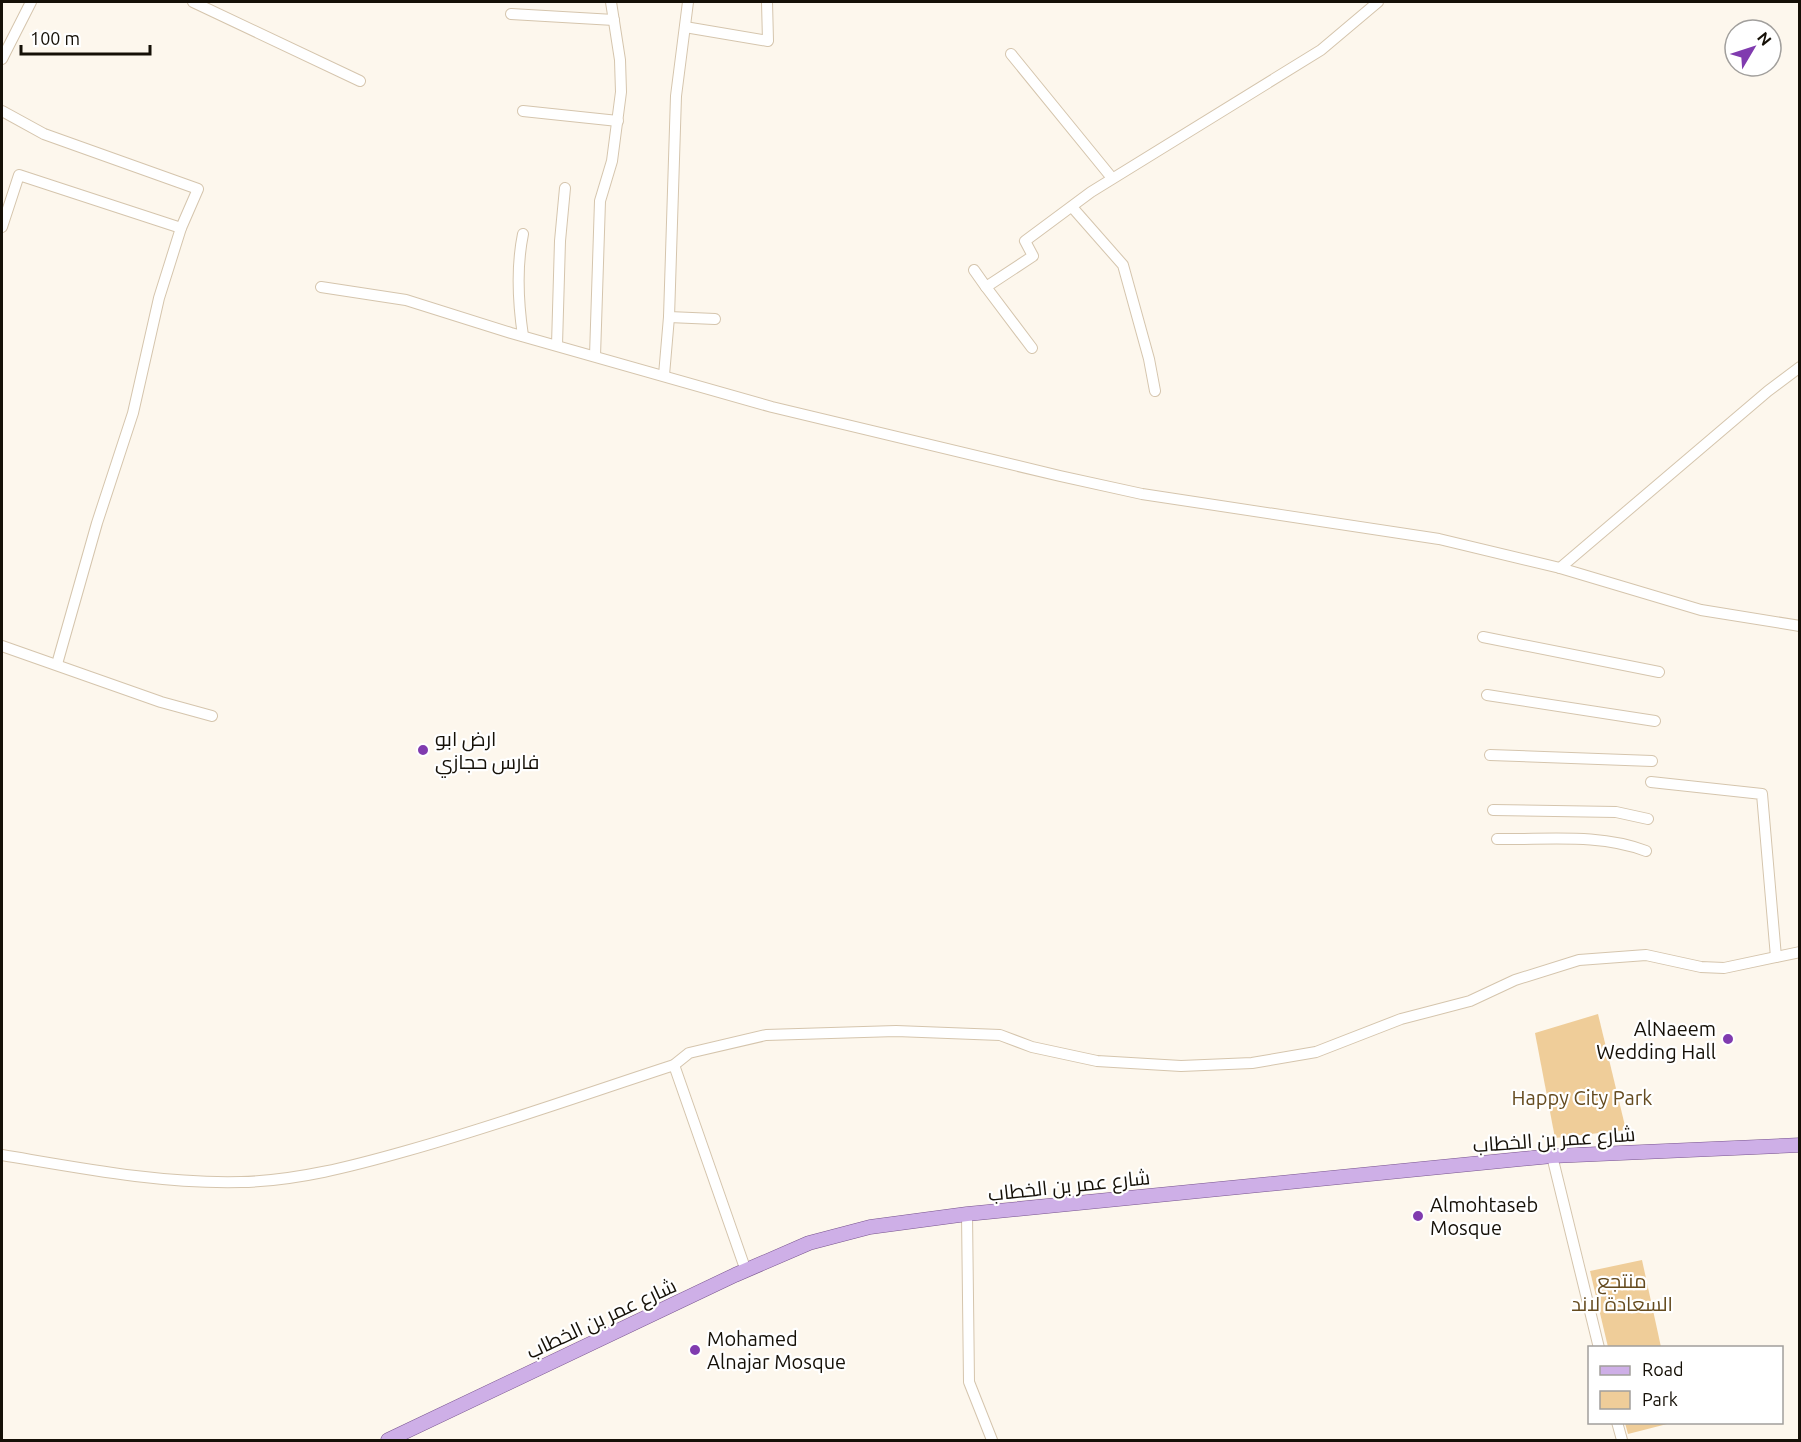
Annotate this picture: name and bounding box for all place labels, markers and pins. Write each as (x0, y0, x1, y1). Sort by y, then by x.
place label: ارض ابو فارس حجازي (435, 727, 539, 778)
marker: ارض ابو فارس حجازي (416, 743, 430, 757)
place label: AlNaeem Wedding Hall (1596, 1017, 1716, 1063)
marker: AlNaeem Wedding Hall (1721, 1032, 1735, 1046)
place label: Almohtaseb Mosque (1430, 1193, 1538, 1239)
marker: Almohtaseb Mosque (1411, 1209, 1425, 1223)
place label: Mohamed Alnajar Mosque (707, 1327, 846, 1373)
marker: Mohamed Alnajar Mosque (688, 1343, 702, 1357)

